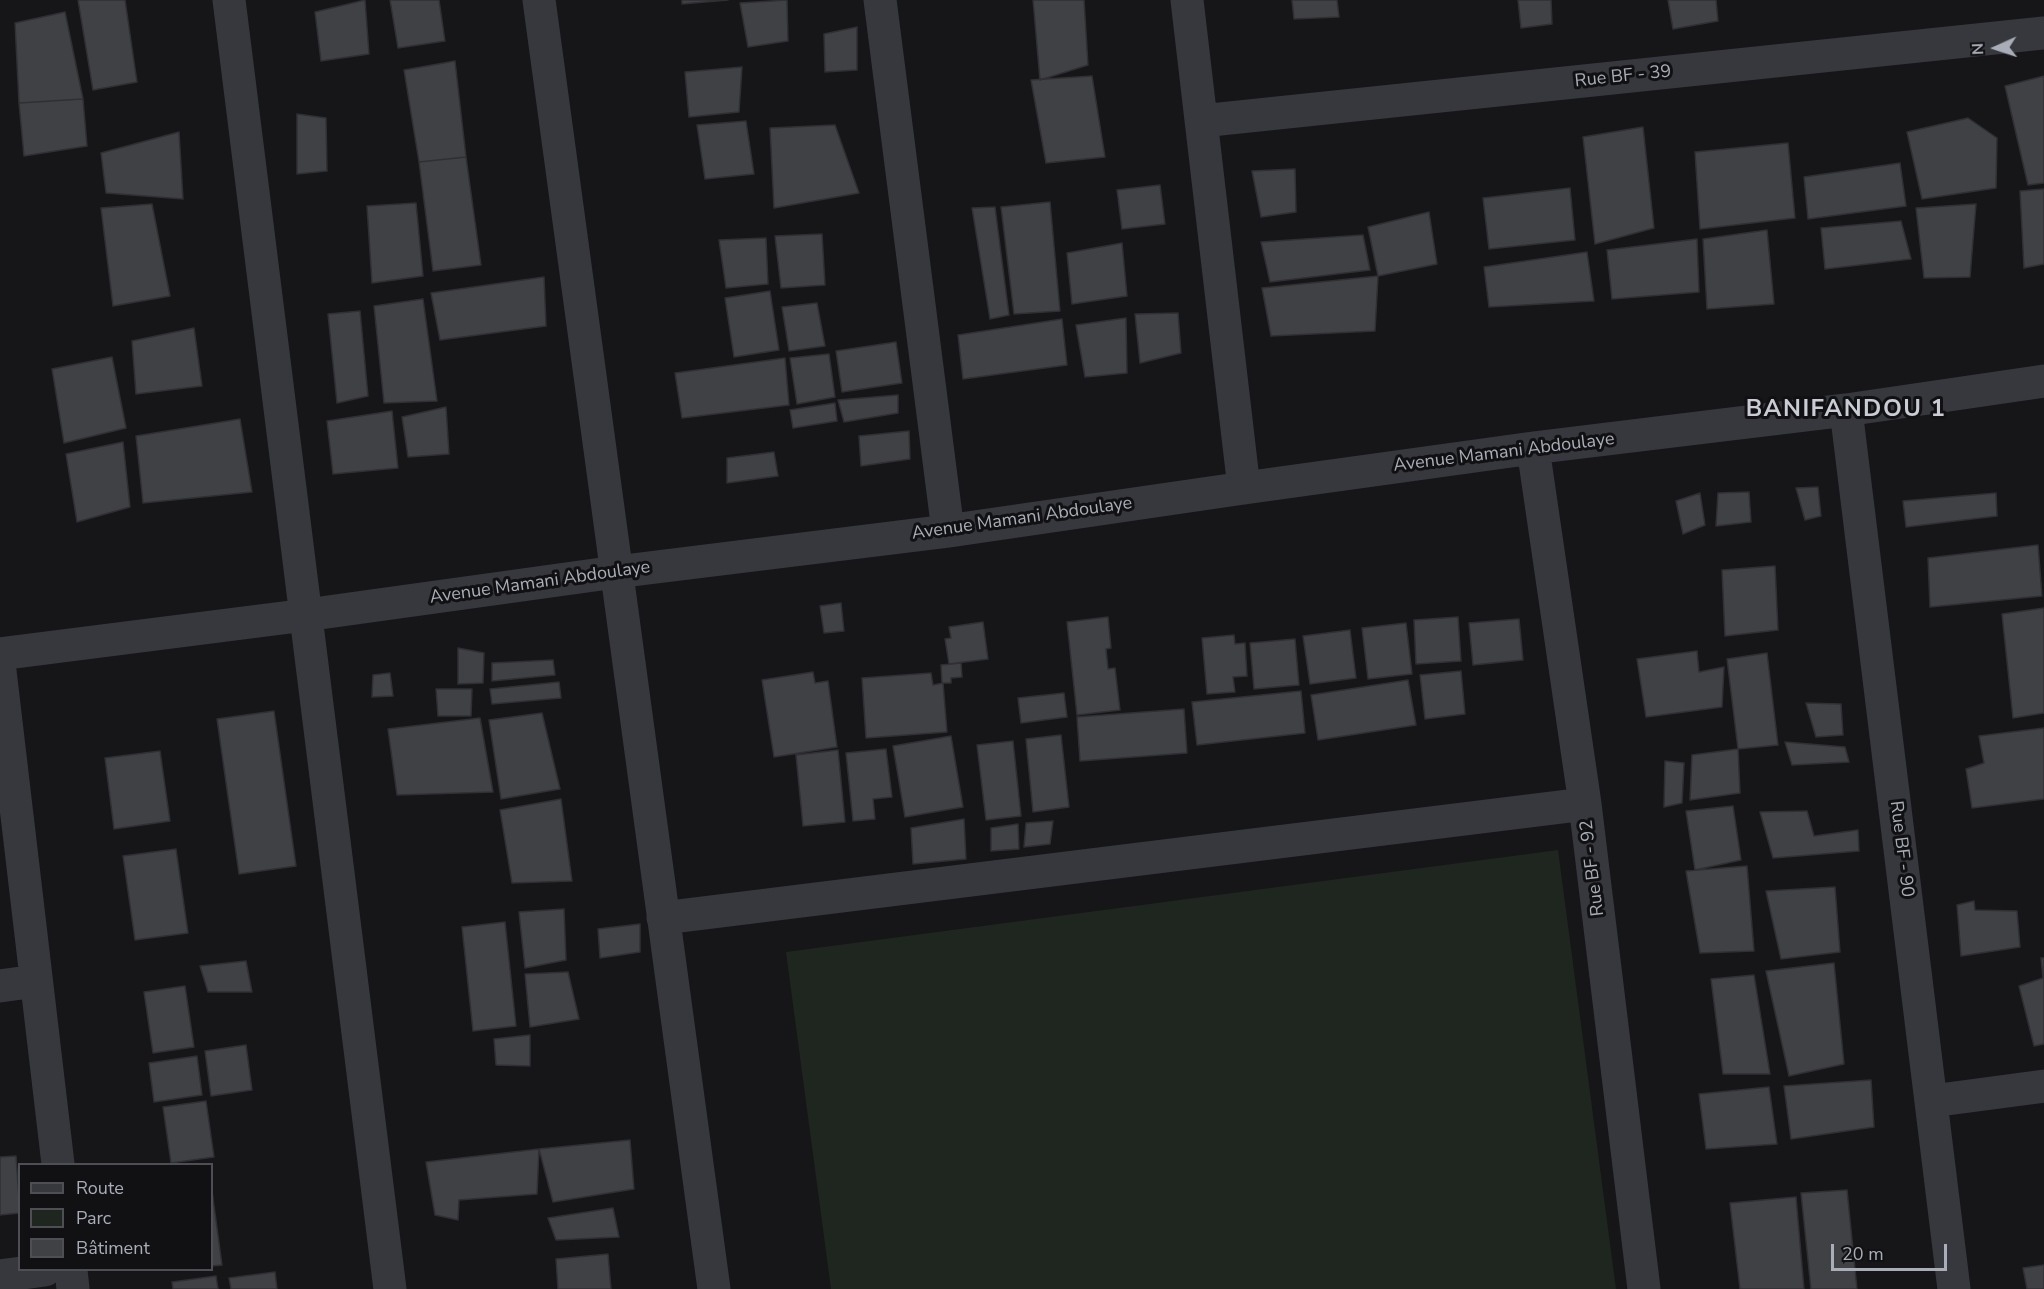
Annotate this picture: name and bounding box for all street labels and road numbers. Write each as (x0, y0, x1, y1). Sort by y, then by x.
street label: Rue BF - 39 (1574, 61, 1672, 93)
street label: Avenue Mamani Abdoulaye (1392, 429, 1616, 477)
street label: Avenue Mamani Abdoulaye (910, 493, 1134, 545)
street label: Avenue Mamani Abdoulaye (428, 557, 652, 609)
street label: Rue BF - 90 (1884, 800, 1918, 898)
street label: Rue BF - 92 (1576, 819, 1610, 917)

